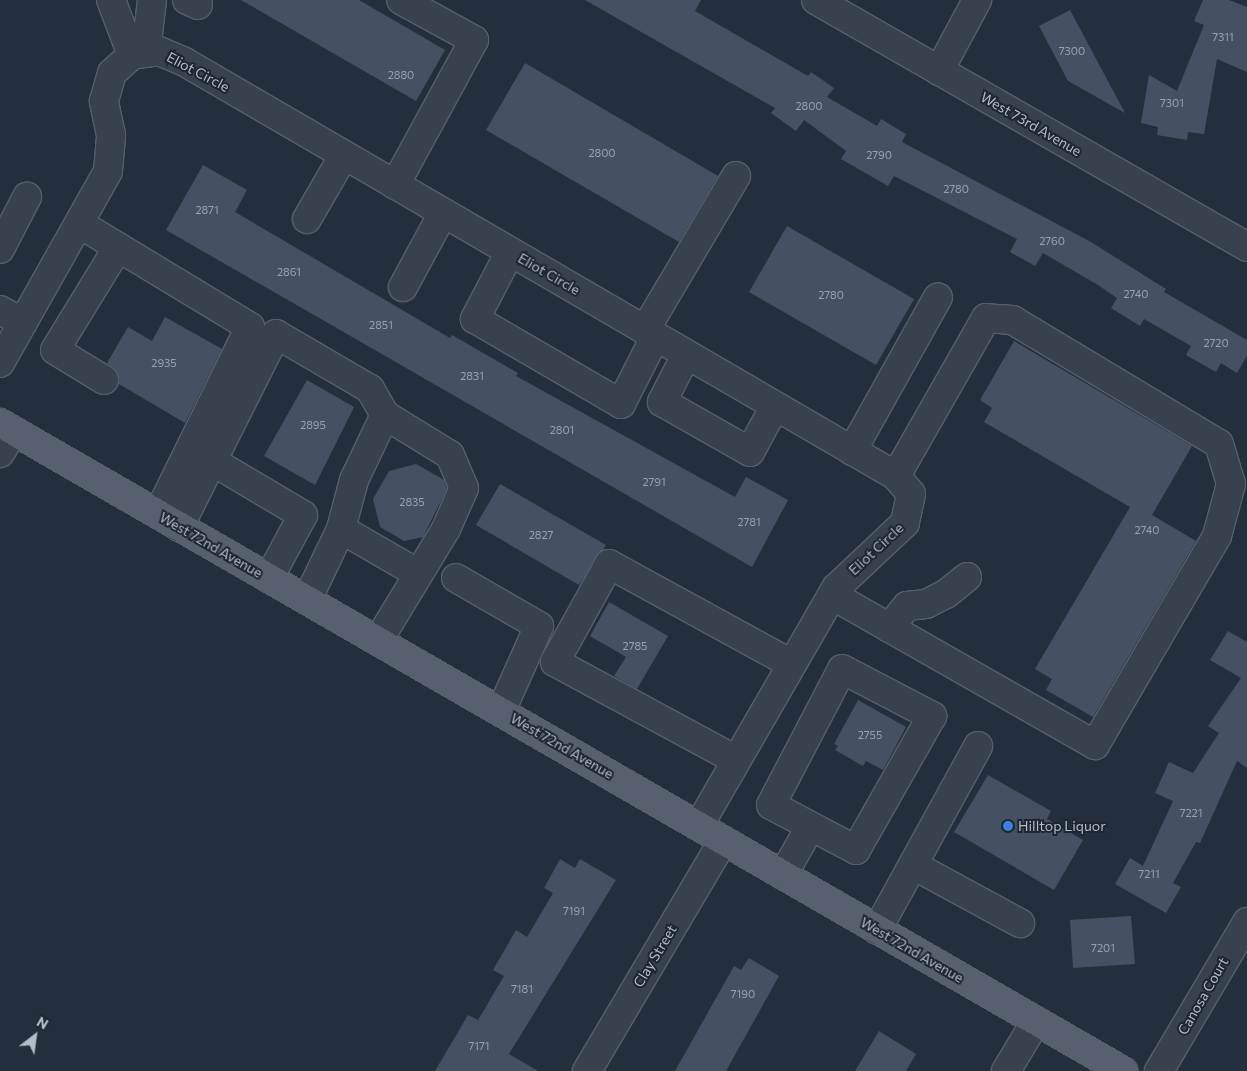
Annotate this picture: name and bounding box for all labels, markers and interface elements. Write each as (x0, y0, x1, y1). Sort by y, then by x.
house number: 7311 (1212, 30, 1234, 44)
house number: 7300 (1059, 44, 1085, 58)
street label: Eliot Circle (164, 48, 232, 96)
house number: 2880 (388, 68, 414, 82)
street label: West 73rd Avenue (978, 88, 1084, 160)
house number: 7301 (1160, 96, 1184, 110)
house number: 2800 (795, 99, 823, 113)
house number: 2800 (588, 146, 616, 160)
house number: 2790 (866, 148, 892, 162)
house number: 2780 (943, 182, 969, 196)
house number: 2871 (195, 203, 219, 217)
house number: 2760 (1039, 234, 1065, 248)
street label: Eliot Circle (515, 250, 583, 298)
house number: 2861 (277, 265, 301, 279)
house number: 2740 (1124, 287, 1148, 301)
house number: 2780 (818, 288, 844, 302)
house number: 2851 (369, 318, 393, 332)
house number: 2720 (1203, 336, 1229, 350)
house number: 2935 (151, 356, 177, 370)
house number: 2831 (460, 369, 484, 383)
house number: 2895 (300, 418, 326, 432)
house number: 2801 (550, 423, 574, 437)
house number: 2791 (642, 475, 666, 489)
house number: 2835 (399, 495, 425, 509)
street label: West 72nd Avenue (157, 509, 265, 581)
house number: 2781 (737, 515, 761, 529)
street label: Eliot Circle (845, 519, 907, 579)
house number: 2740 (1135, 523, 1159, 537)
house number: 2827 (529, 528, 553, 542)
house number: 2785 (623, 639, 647, 653)
street label: West 72nd Avenue (508, 710, 616, 782)
house number: 2755 (858, 728, 882, 742)
house number: 7221 (1180, 806, 1202, 820)
place label: Hilltop Liquor (1018, 818, 1106, 834)
marker: Hilltop Liquor (1002, 820, 1014, 832)
house number: 7211 (1138, 867, 1160, 881)
house number: 7191 (563, 904, 585, 918)
street label: West 72nd Avenue (858, 914, 966, 986)
street label: Clay Street (630, 922, 680, 990)
house number: 7201 (1091, 941, 1115, 955)
street label: Canosa Court (1174, 954, 1232, 1038)
house number: 7181 (511, 982, 533, 996)
house number: 7190 (731, 987, 755, 1001)
north arrow (10, 1011, 60, 1061)
text: N (34, 1013, 52, 1033)
house number: 7171 (468, 1039, 490, 1053)

